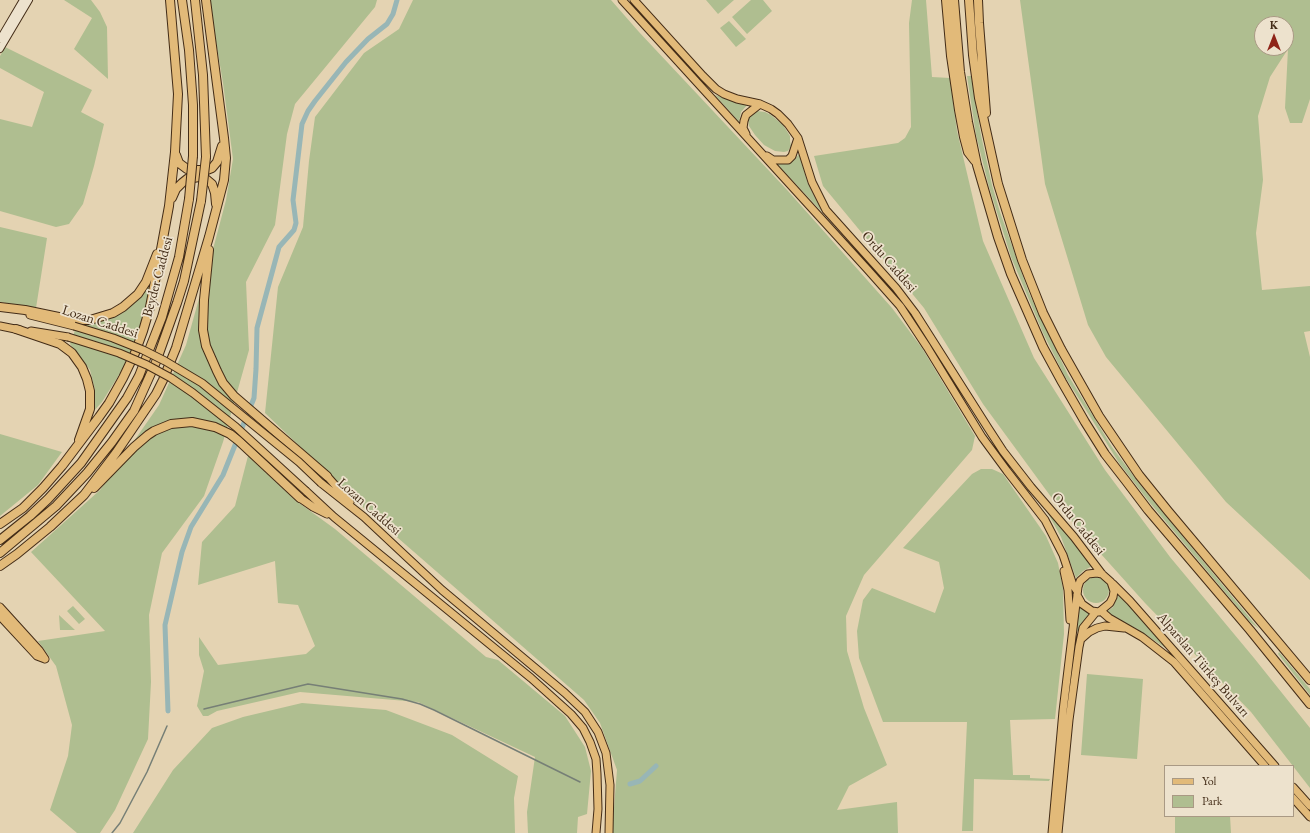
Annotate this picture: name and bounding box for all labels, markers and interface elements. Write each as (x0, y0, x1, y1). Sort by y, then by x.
north arrow (1254, 16, 1294, 56)
text: K (1270, 18, 1278, 32)
street label: Ordu Caddesi (858, 228, 920, 296)
street label: Beyder Caddesi (139, 235, 177, 319)
street label: Lozan Caddesi (60, 302, 140, 342)
street label: Lozan Caddesi (334, 475, 404, 539)
street label: Ordu Caddesi (1048, 489, 1108, 559)
street label: Alparslan Türkeş Bulvarı (1153, 609, 1253, 721)
legend (1164, 765, 1294, 817)
text: Yol (1202, 773, 1216, 789)
text: Park (1202, 793, 1222, 809)

